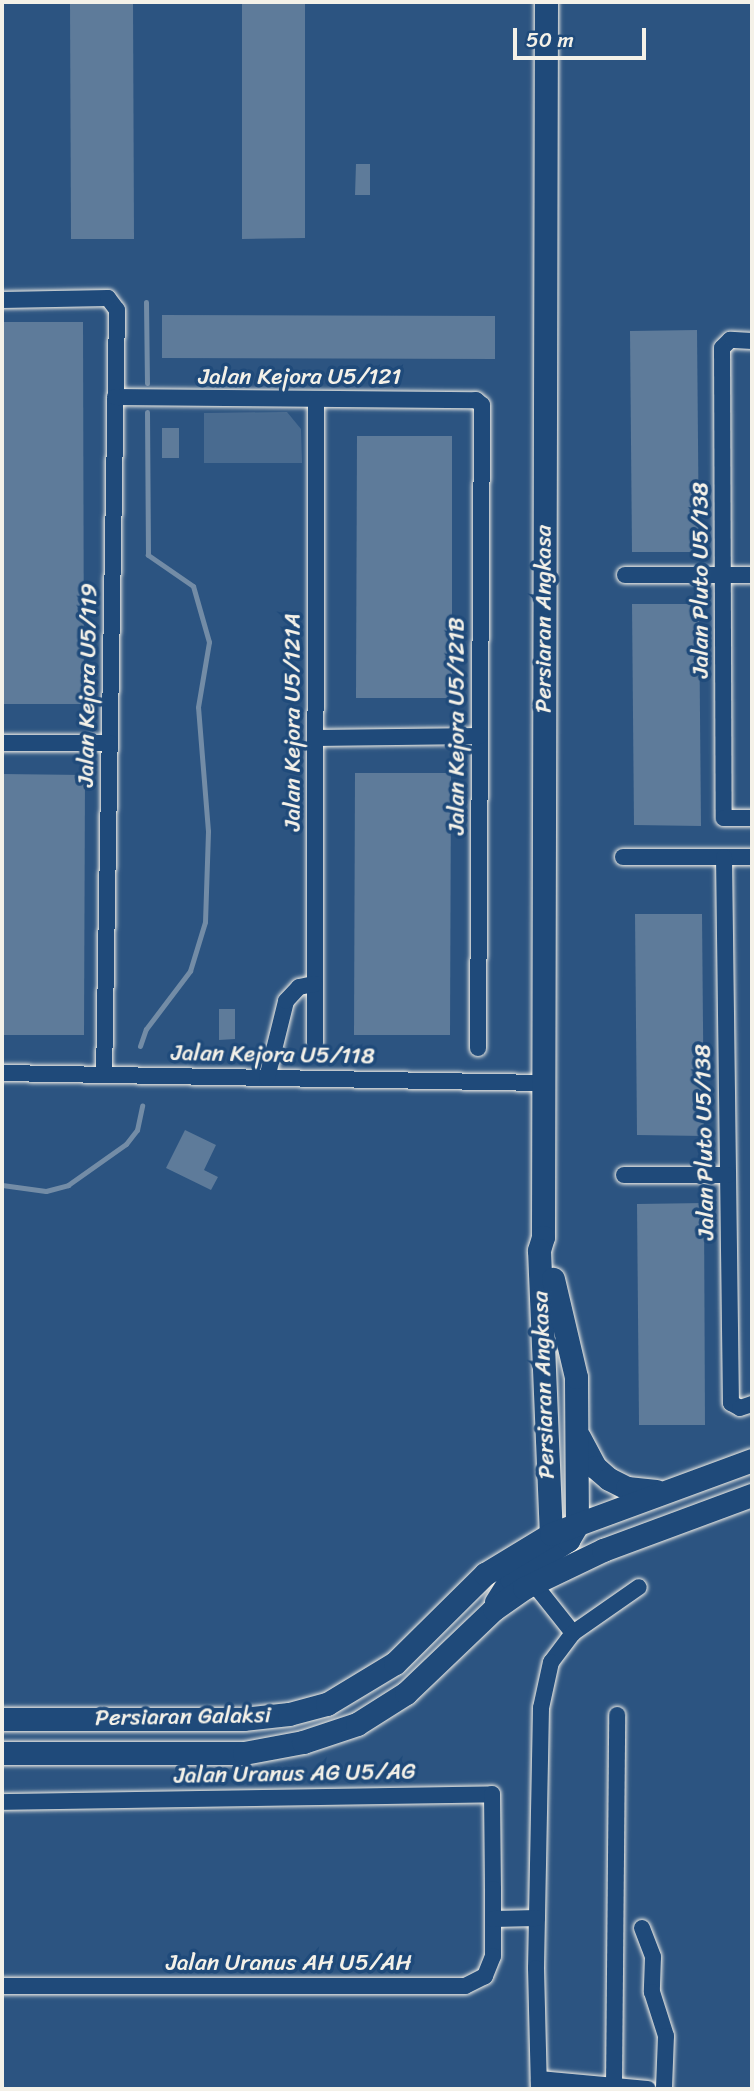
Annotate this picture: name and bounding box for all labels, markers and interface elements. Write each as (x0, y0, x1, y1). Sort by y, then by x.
scale bar (516, 14, 649, 58)
text: 50 m (526, 21, 574, 59)
street label: Jalan Kejora U5/121 (198, 363, 402, 391)
street label: Jalan Pluto U5/138 (687, 482, 715, 678)
street label: Persiaran Angkasa (530, 525, 558, 713)
street label: Jalan Kejora U5/119 (72, 582, 104, 788)
street label: Jalan Kejora U5/121A (279, 612, 307, 832)
street label: Jalan Kejora U5/121B (443, 617, 471, 835)
street label: Jalan Kejora U5/118 (170, 1039, 376, 1071)
street label: Jalan Pluto U5/138 (689, 1044, 721, 1240)
street label: Persiaran Angkasa (527, 1291, 561, 1479)
street label: Persiaran Galaksi (95, 1702, 271, 1732)
street label: Jalan Uranus AG U5/AG (174, 1758, 416, 1790)
street label: Jalan Uranus AH U5/AH (167, 1949, 411, 1977)

